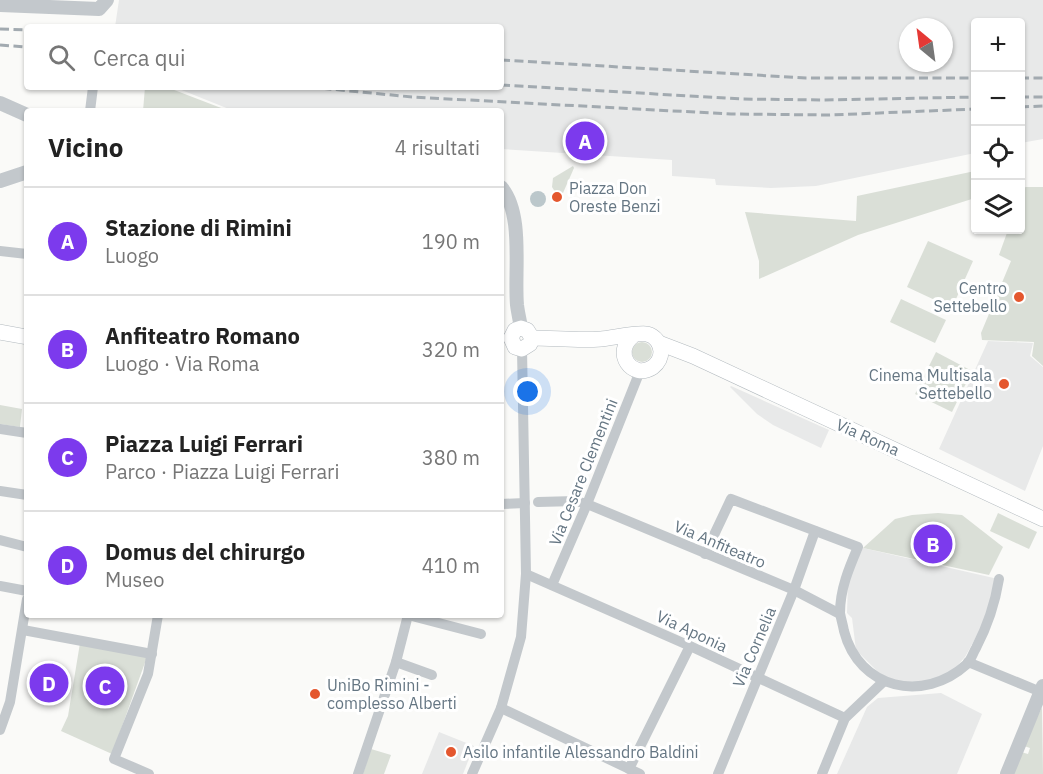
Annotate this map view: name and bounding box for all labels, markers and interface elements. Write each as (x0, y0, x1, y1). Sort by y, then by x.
north arrow (899, 18, 953, 72)
map controls (971, 18, 1025, 234)
button: + (971, 18, 1025, 72)
search box (24, 24, 504, 90)
icon: search (45, 41, 78, 74)
text: Cerca qui (93, 43, 185, 72)
button: − (971, 72, 1025, 126)
pin: A (566, 118, 604, 164)
button: locate (971, 126, 1025, 180)
text: Vicino (48, 130, 123, 164)
text: 4 risultati (395, 134, 480, 161)
place label: Piazza Don Oreste Benzi (569, 178, 660, 216)
button: layers (971, 180, 1025, 234)
marker: Piazza Don Oreste Benzi (550, 190, 564, 204)
text: Stazione di Rimini (105, 213, 292, 242)
text: A (61, 228, 74, 255)
text: 190 m (422, 228, 480, 255)
text: Luogo (105, 242, 159, 269)
place label: Centro Settebello (933, 278, 1007, 316)
marker: Centro Settebello (1012, 290, 1026, 304)
text: Anfiteatro Romano (105, 321, 300, 350)
text: B (61, 336, 74, 363)
text: 320 m (422, 336, 480, 363)
text: Luogo · Via Roma (105, 350, 259, 377)
place label: Cinema Multisala Settebello (869, 365, 992, 403)
your location (513, 377, 542, 406)
marker: Cinema Multisala Settebello (997, 377, 1011, 391)
street label: Via Cesare Clementini (544, 395, 622, 549)
street label: Via Roma (833, 414, 903, 460)
text: Piazza Luigi Ferrari (105, 429, 303, 458)
text: C (61, 444, 74, 471)
text: 380 m (422, 444, 480, 471)
text: Parco · Piazza Luigi Ferrari (105, 458, 339, 485)
street label: Via Anfiteatro (671, 516, 769, 572)
pin: B (914, 522, 952, 566)
text: Domus del chirurgo (105, 537, 305, 566)
text: D (61, 552, 74, 579)
text: 410 m (422, 552, 480, 579)
text: Museo (105, 566, 165, 593)
street label: Via Cornelia (728, 603, 780, 690)
street label: Via Aponia (653, 606, 731, 656)
pin: D (29, 660, 68, 706)
pin: C (86, 664, 124, 708)
place label: UniBo Rimini - complesso Alberti (327, 675, 457, 713)
marker: UniBo Rimini - complesso Alberti (308, 687, 322, 701)
place label: Asilo infantile Alessandro Baldini (463, 742, 699, 762)
marker: Asilo infantile Alessandro Baldini (444, 745, 458, 759)

